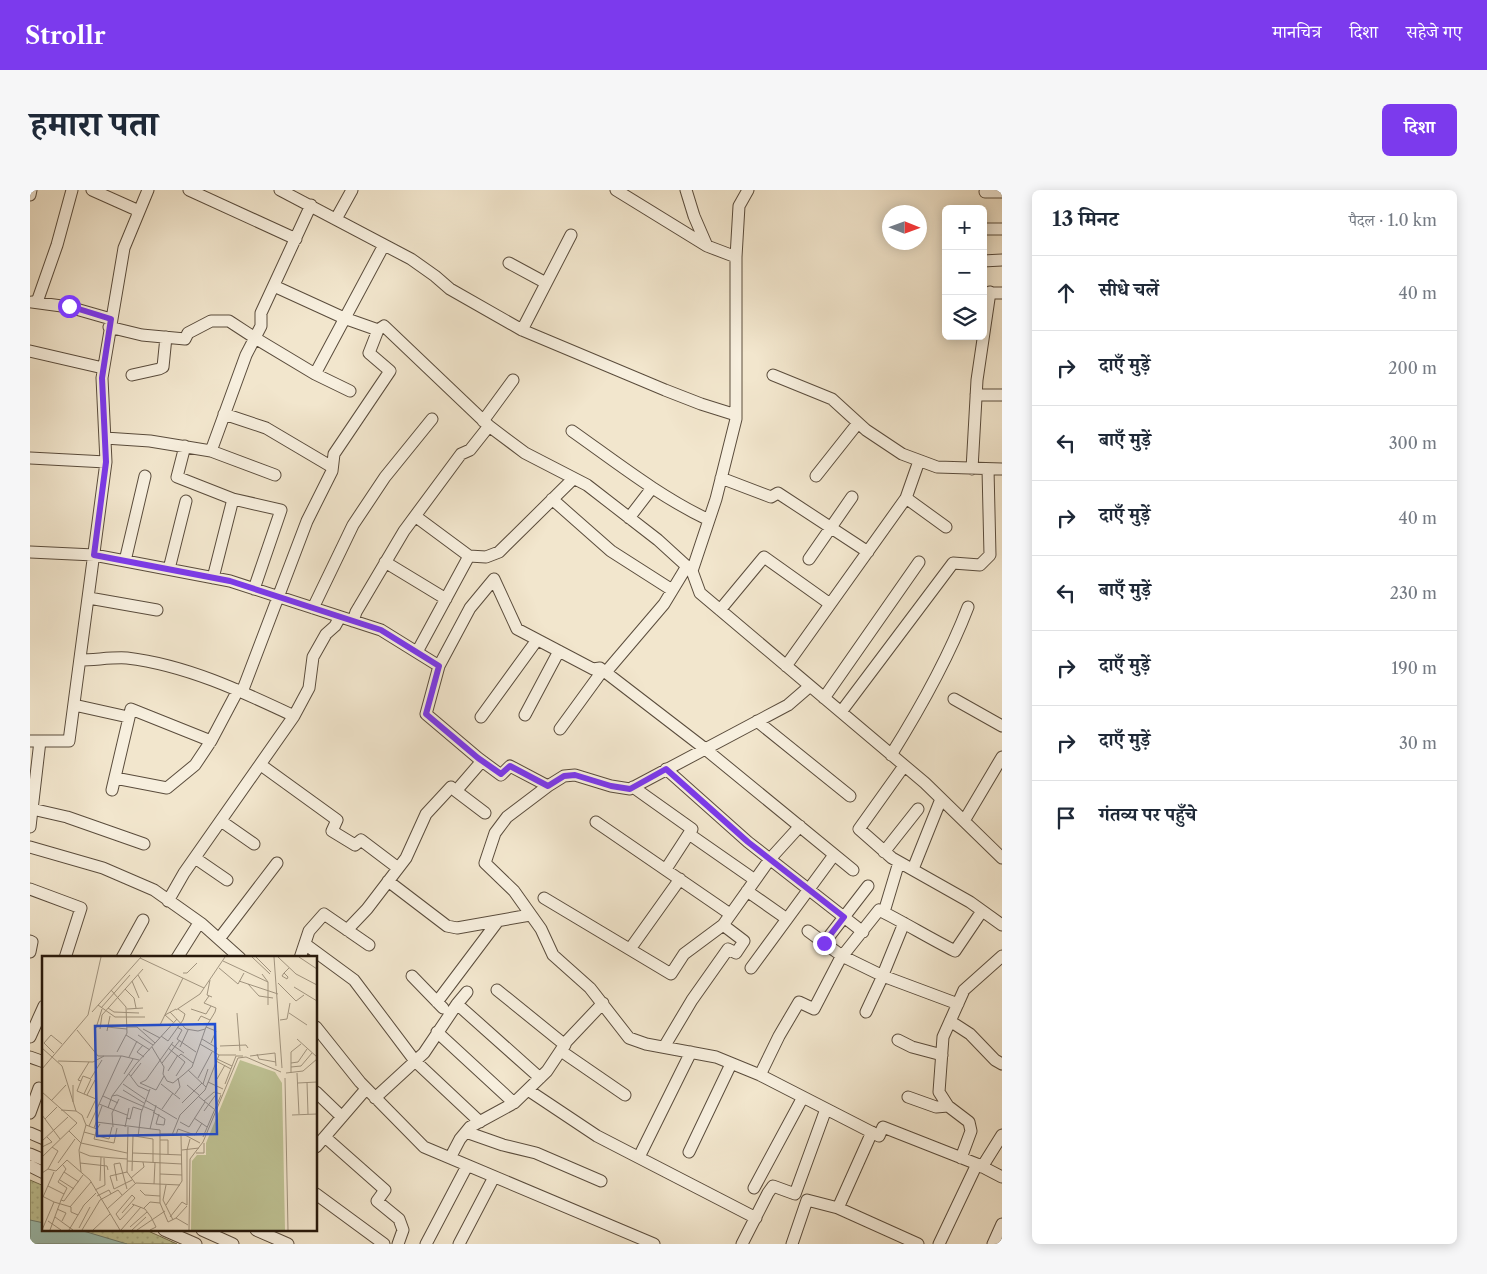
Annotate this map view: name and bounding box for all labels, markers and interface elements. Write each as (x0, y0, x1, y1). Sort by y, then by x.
text: Strollr (25, 21, 105, 50)
text: मानचित्र (1273, 21, 1321, 43)
text: दिशा (1349, 21, 1378, 43)
text: सहेजे गए (1406, 21, 1462, 43)
text: हमारा पता (30, 102, 158, 145)
button: दिशा (1382, 104, 1457, 156)
north arrow (882, 205, 927, 250)
map controls (942, 205, 987, 340)
button: + (942, 205, 987, 250)
text: 13 मिनट (1052, 206, 1118, 231)
text: पैदल · 1.0 km (1349, 210, 1437, 230)
button: − (942, 250, 987, 295)
text: सीधे चलें (1099, 278, 1159, 301)
icon: ahead (1052, 279, 1080, 307)
text: 40 m (1398, 283, 1437, 303)
route start (58, 295, 81, 318)
button: layers (942, 295, 987, 340)
text: दाएँ मुड़ें (1099, 353, 1150, 376)
icon: right (1052, 354, 1080, 382)
text: 200 m (1388, 358, 1437, 378)
text: बाएँ मुड़ें (1099, 428, 1151, 451)
icon: left (1052, 429, 1080, 457)
text: 300 m (1389, 433, 1437, 453)
text: दाएँ मुड़ें (1099, 503, 1150, 526)
icon: right (1052, 504, 1080, 532)
text: 40 m (1398, 508, 1437, 528)
text: बाएँ मुड़ें (1099, 578, 1151, 601)
icon: left (1052, 579, 1080, 607)
text: 230 m (1390, 583, 1437, 603)
text: दाएँ मुड़ें (1099, 653, 1150, 676)
icon: right (1052, 654, 1080, 682)
text: 190 m (1392, 658, 1437, 678)
text: दाएँ मुड़ें (1099, 728, 1150, 751)
icon: right (1052, 729, 1080, 757)
text: 30 m (1399, 733, 1437, 753)
text: गंतव्य पर पहुँचे (1099, 803, 1196, 826)
icon: arrive (1052, 804, 1080, 832)
route end (813, 932, 836, 955)
inset map (42, 956, 318, 1232)

